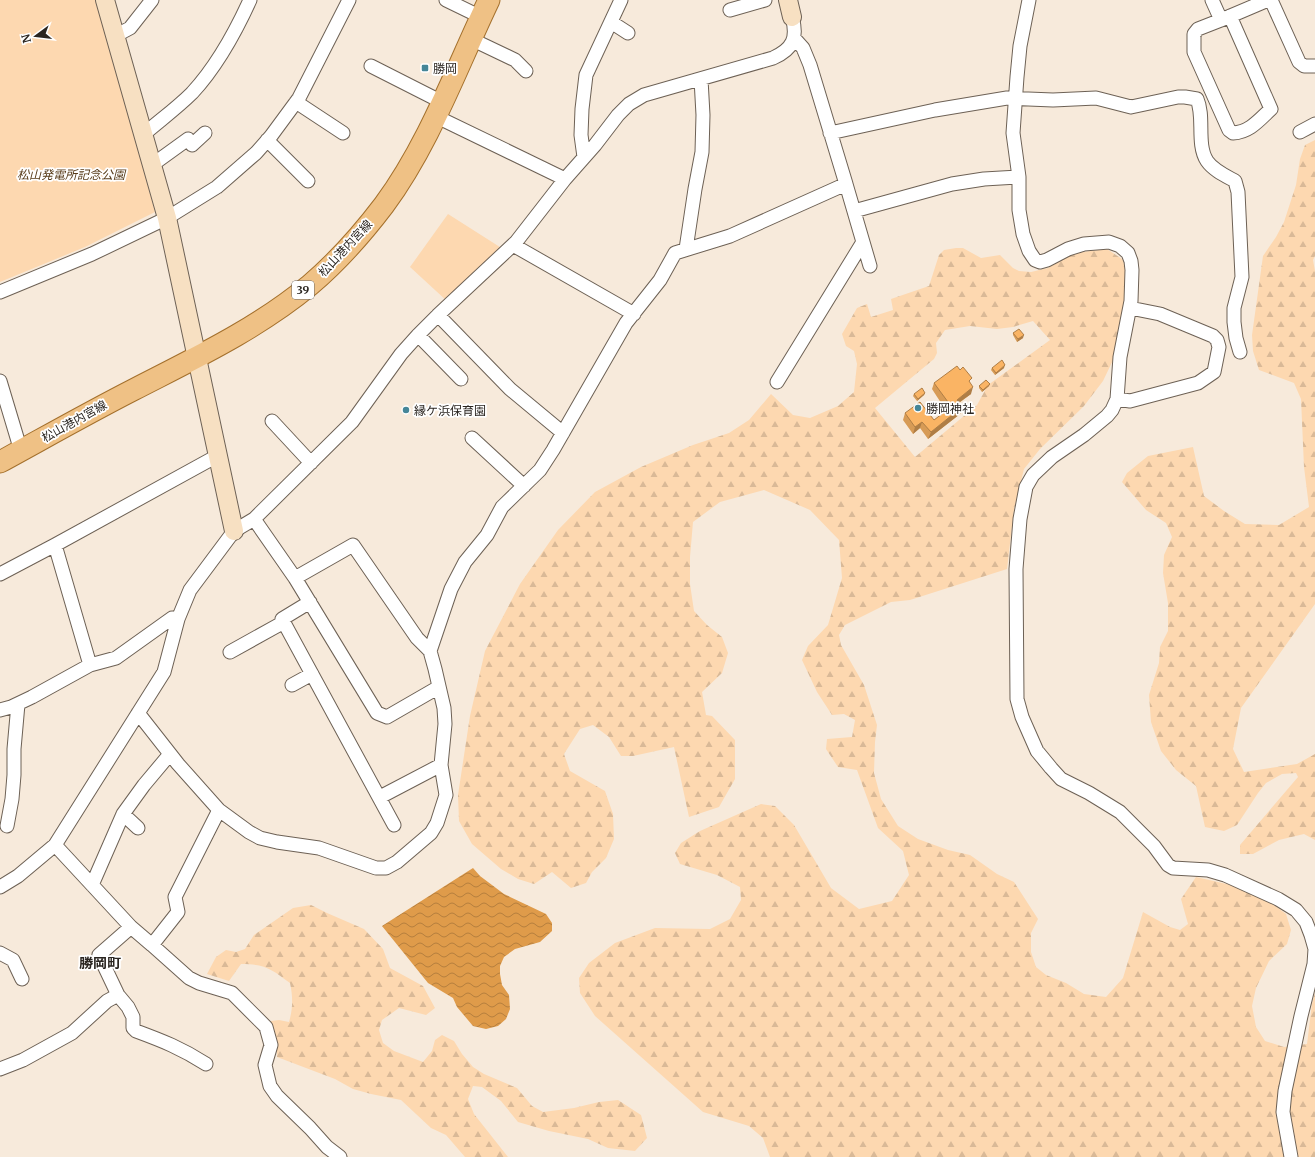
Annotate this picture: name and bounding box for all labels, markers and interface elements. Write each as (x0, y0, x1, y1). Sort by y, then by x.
north arrow (16, 16, 56, 56)
text: N (18, 32, 34, 45)
place label: 勝岡 (433, 61, 457, 76)
marker: 勝岡 (420, 63, 430, 73)
park label: 松山発電所記念公園 (17, 167, 127, 182)
street label: 松山港内宮線 (315, 217, 375, 279)
road number: 39 (292, 281, 314, 299)
street label: 松山港内宮線 (39, 397, 109, 445)
place label: 勝岡神社 (926, 401, 974, 416)
place label: 縁ケ浜保育園 (414, 403, 486, 418)
marker: 勝岡神社 (913, 403, 923, 413)
marker: 縁ケ浜保育園 (401, 405, 411, 415)
district label: 勝岡町 (79, 954, 121, 972)

